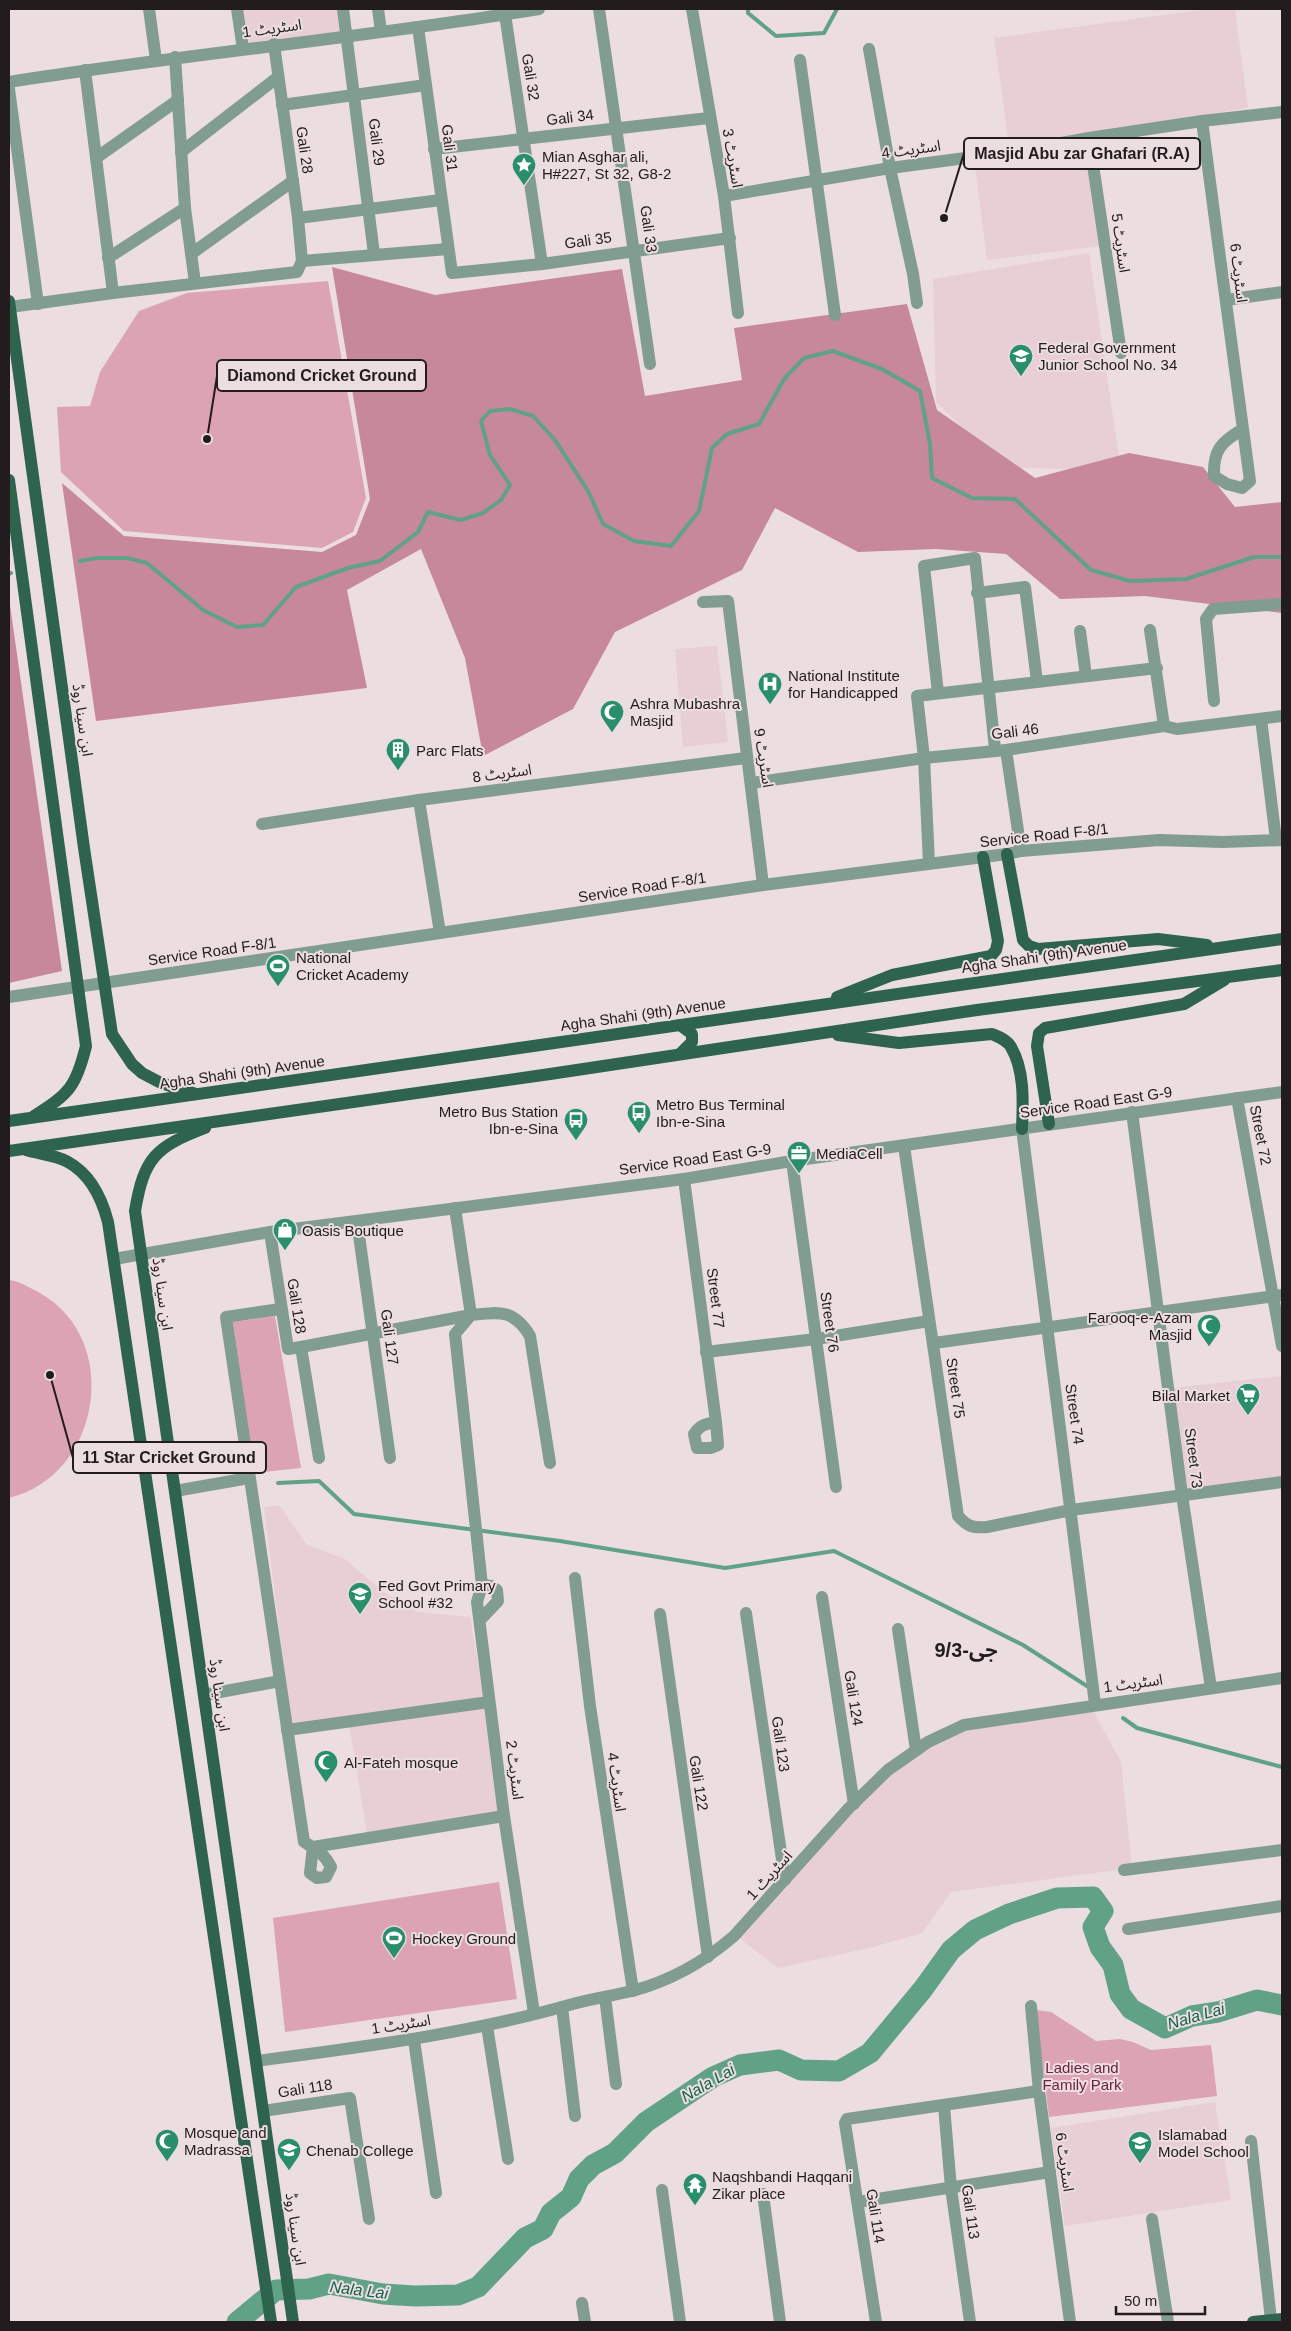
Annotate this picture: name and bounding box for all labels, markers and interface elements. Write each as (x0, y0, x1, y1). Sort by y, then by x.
street label: اسٹریٹ 1 (241, 15, 303, 42)
street label: Gali 32 (519, 52, 543, 102)
street label: Gali 34 (545, 106, 595, 128)
street label: Gali 29 (366, 117, 388, 167)
street label: Gali 31 (439, 123, 461, 173)
street label: Gali 28 (293, 125, 317, 175)
street label: اسٹریٹ 3 (718, 127, 747, 189)
street label: اسٹریٹ 4 (880, 136, 942, 163)
callout: Masjid Abu zar Ghafari (R.A) (964, 138, 1200, 169)
text: Masjid Abu zar Ghafari (R.A) (974, 145, 1190, 162)
place label: Mian Asghar ali, H#227, St 32, G8-2 (542, 148, 671, 182)
place icon: Mian Asghar ali, H#227, St 32, G8-2 (511, 152, 537, 186)
street label: Gali 33 (637, 204, 661, 254)
street label: اسٹریٹ 5 (1107, 212, 1134, 274)
street label: Gali 35 (563, 228, 613, 252)
street label: اسٹریٹ 6 (1226, 242, 1251, 304)
place label: Federal Government Junior School No. 34 (1038, 339, 1177, 373)
school or university icon: Federal Government Junior School No. 34 (1008, 343, 1034, 377)
callout: Diamond Cricket Ground (217, 360, 426, 391)
text: Diamond Cricket Ground (227, 367, 417, 384)
place label: National Institute for Handicapped (788, 667, 900, 701)
hospital icon: National Institute for Handicapped (757, 671, 783, 705)
street label: ابن سینا روڈ (69, 683, 97, 758)
place label: Ashra Mubashra Masjid (630, 695, 741, 729)
mosque icon: Ashra Mubashra Masjid (599, 699, 625, 733)
street label: Gali 46 (990, 720, 1040, 742)
street label: اسٹریٹ 9 (750, 727, 777, 789)
building icon: Parc Flats (385, 737, 411, 771)
place label: Parc Flats (416, 742, 484, 759)
street label: اسٹریٹ 8 (471, 760, 533, 787)
street label: Service Road F-8/1 (979, 820, 1109, 850)
street label: Service Road F-8/1 (577, 868, 707, 906)
street label: Service Road F-8/1 (147, 934, 277, 968)
street label: Agha Shahi (9th) Avenue (960, 936, 1128, 976)
place label: National Cricket Academy (296, 949, 409, 983)
sports icon: National Cricket Academy (265, 953, 291, 987)
street label: Agha Shahi (9th) Avenue (559, 994, 727, 1034)
street label: Agha Shahi (9th) Avenue (158, 1052, 326, 1092)
street label: Service Road East G-9 (1019, 1083, 1173, 1121)
place label: Metro Bus Terminal Ibn-e-Sina (656, 1096, 785, 1130)
bus stop icon: Metro Bus Terminal Ibn-e-Sina (626, 1100, 652, 1134)
place label: Metro Bus Station Ibn-e-Sina (439, 1103, 559, 1137)
street label: Street 72 (1247, 1103, 1275, 1167)
bus stop icon: Metro Bus Station Ibn-e-Sina (563, 1107, 589, 1141)
street label: Service Road East G-9 (618, 1140, 772, 1178)
office icon: MediaCell (786, 1140, 812, 1174)
place label: MediaCell (816, 1145, 883, 1162)
shop icon: Oasis Boutique (272, 1217, 298, 1251)
place label: Oasis Boutique (302, 1222, 404, 1239)
street label: ابن سینا روڈ (149, 1257, 177, 1332)
street label: Street 77 (704, 1267, 728, 1329)
street label: Gali 128 (284, 1277, 310, 1335)
street label: Street 76 (817, 1291, 843, 1353)
street label: Gali 127 (378, 1308, 402, 1366)
place label: Farooq-e-Azam Masjid (1088, 1309, 1192, 1343)
mosque icon: Farooq-e-Azam Masjid (1196, 1313, 1222, 1347)
street label: Street 75 (943, 1357, 969, 1419)
supermarket icon: Bilal Market (1235, 1382, 1261, 1416)
street label: Street 74 (1062, 1383, 1088, 1445)
place label: Bilal Market (1152, 1387, 1231, 1404)
street label: Street 73 (1182, 1427, 1206, 1489)
callout: 11 Star Cricket Ground (73, 1442, 266, 1473)
text: 11 Star Cricket Ground (82, 1449, 256, 1466)
place label: Fed Govt Primary School #32 (378, 1577, 496, 1611)
school or university icon: Fed Govt Primary School #32 (347, 1581, 373, 1615)
district label: جی-9/3 (934, 1639, 998, 1662)
street label: ابن سینا روڈ (206, 1658, 234, 1733)
street label: Gali 124 (841, 1669, 867, 1727)
street label: اسٹریٹ 1 (1102, 1670, 1164, 1697)
street label: Gali 123 (769, 1715, 793, 1773)
street label: اسٹریٹ 2 (502, 1739, 527, 1801)
mosque icon: Al-Fateh mosque (313, 1749, 339, 1783)
street label: اسٹریٹ 4 (603, 1751, 630, 1813)
place label: Al-Fateh mosque (344, 1754, 458, 1771)
street label: Gali 122 (686, 1754, 712, 1812)
street label: اسٹریٹ 1 (743, 1847, 796, 1904)
sports icon: Hockey Ground (381, 1925, 407, 1959)
place label: Hockey Ground (412, 1930, 516, 1947)
water label: Nala Lai (1165, 2000, 1227, 2032)
street label: اسٹریٹ 1 (370, 2011, 432, 2038)
park label: Ladies and Family Park (1042, 2059, 1122, 2093)
water label: Nala Lai (678, 2061, 738, 2105)
street label: Gali 118 (277, 2075, 333, 2101)
place label: Mosque and Madrassa (184, 2124, 267, 2158)
place label: Islamabad Model School (1158, 2126, 1249, 2160)
mosque icon: Mosque and Madrassa (154, 2128, 180, 2162)
school or university icon: Islamabad Model School (1127, 2130, 1153, 2164)
street label: اسٹریٹ 6 (1051, 2131, 1078, 2193)
school or university icon: Chenab College (276, 2137, 302, 2171)
place label: Chenab College (306, 2142, 414, 2159)
place label: Naqshbandi Haqqani Zikar place (712, 2168, 852, 2202)
temple icon: Naqshbandi Haqqani Zikar place (682, 2172, 708, 2206)
street label: Gali 113 (959, 2184, 983, 2240)
street label: Gali 114 (863, 2188, 889, 2244)
street label: ابن سینا روڈ (282, 2192, 310, 2267)
water label: Nala Lai (329, 2278, 390, 2302)
scale bar (1116, 2284, 1205, 2316)
text: 50 m (1124, 2292, 1157, 2309)

